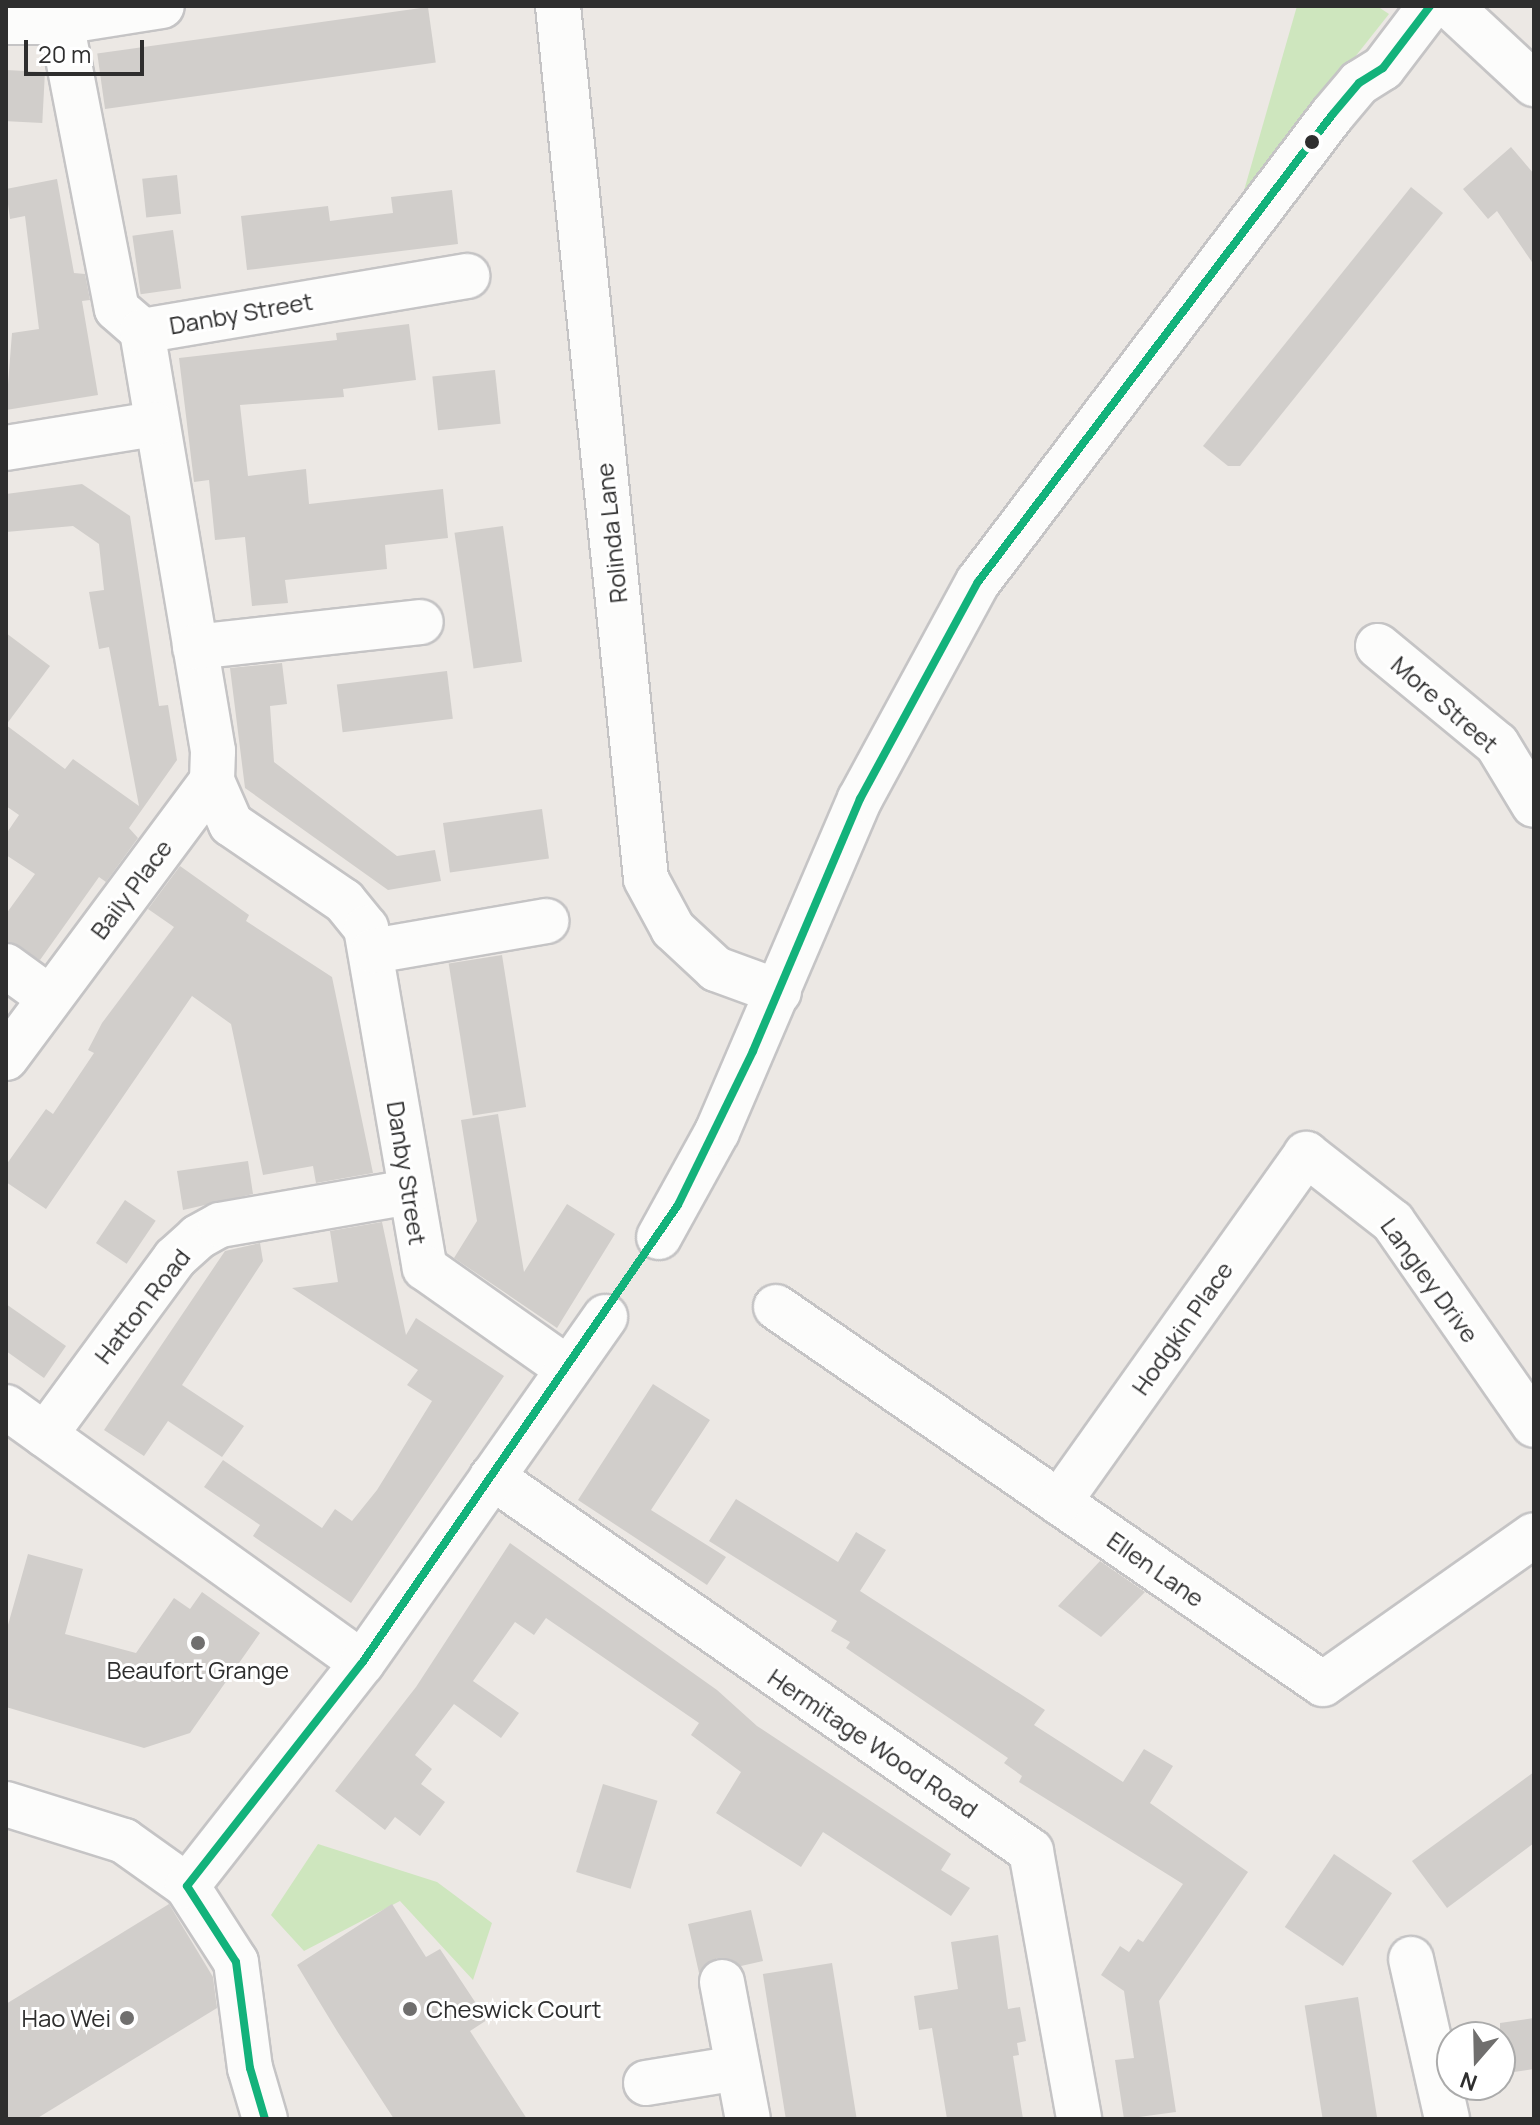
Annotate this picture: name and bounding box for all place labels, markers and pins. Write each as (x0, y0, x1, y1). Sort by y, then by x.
unlabelled marker (1304, 134, 1320, 150)
marker: Beaufort Grange (189, 1634, 207, 1652)
place label: Beaufort Grange (107, 1656, 289, 1684)
place label: Cheswick Court (426, 1995, 601, 2023)
marker: Cheswick Court (401, 2000, 419, 2018)
place label: Hao Wei (22, 2004, 111, 2032)
marker: Hao Wei (118, 2009, 136, 2027)

